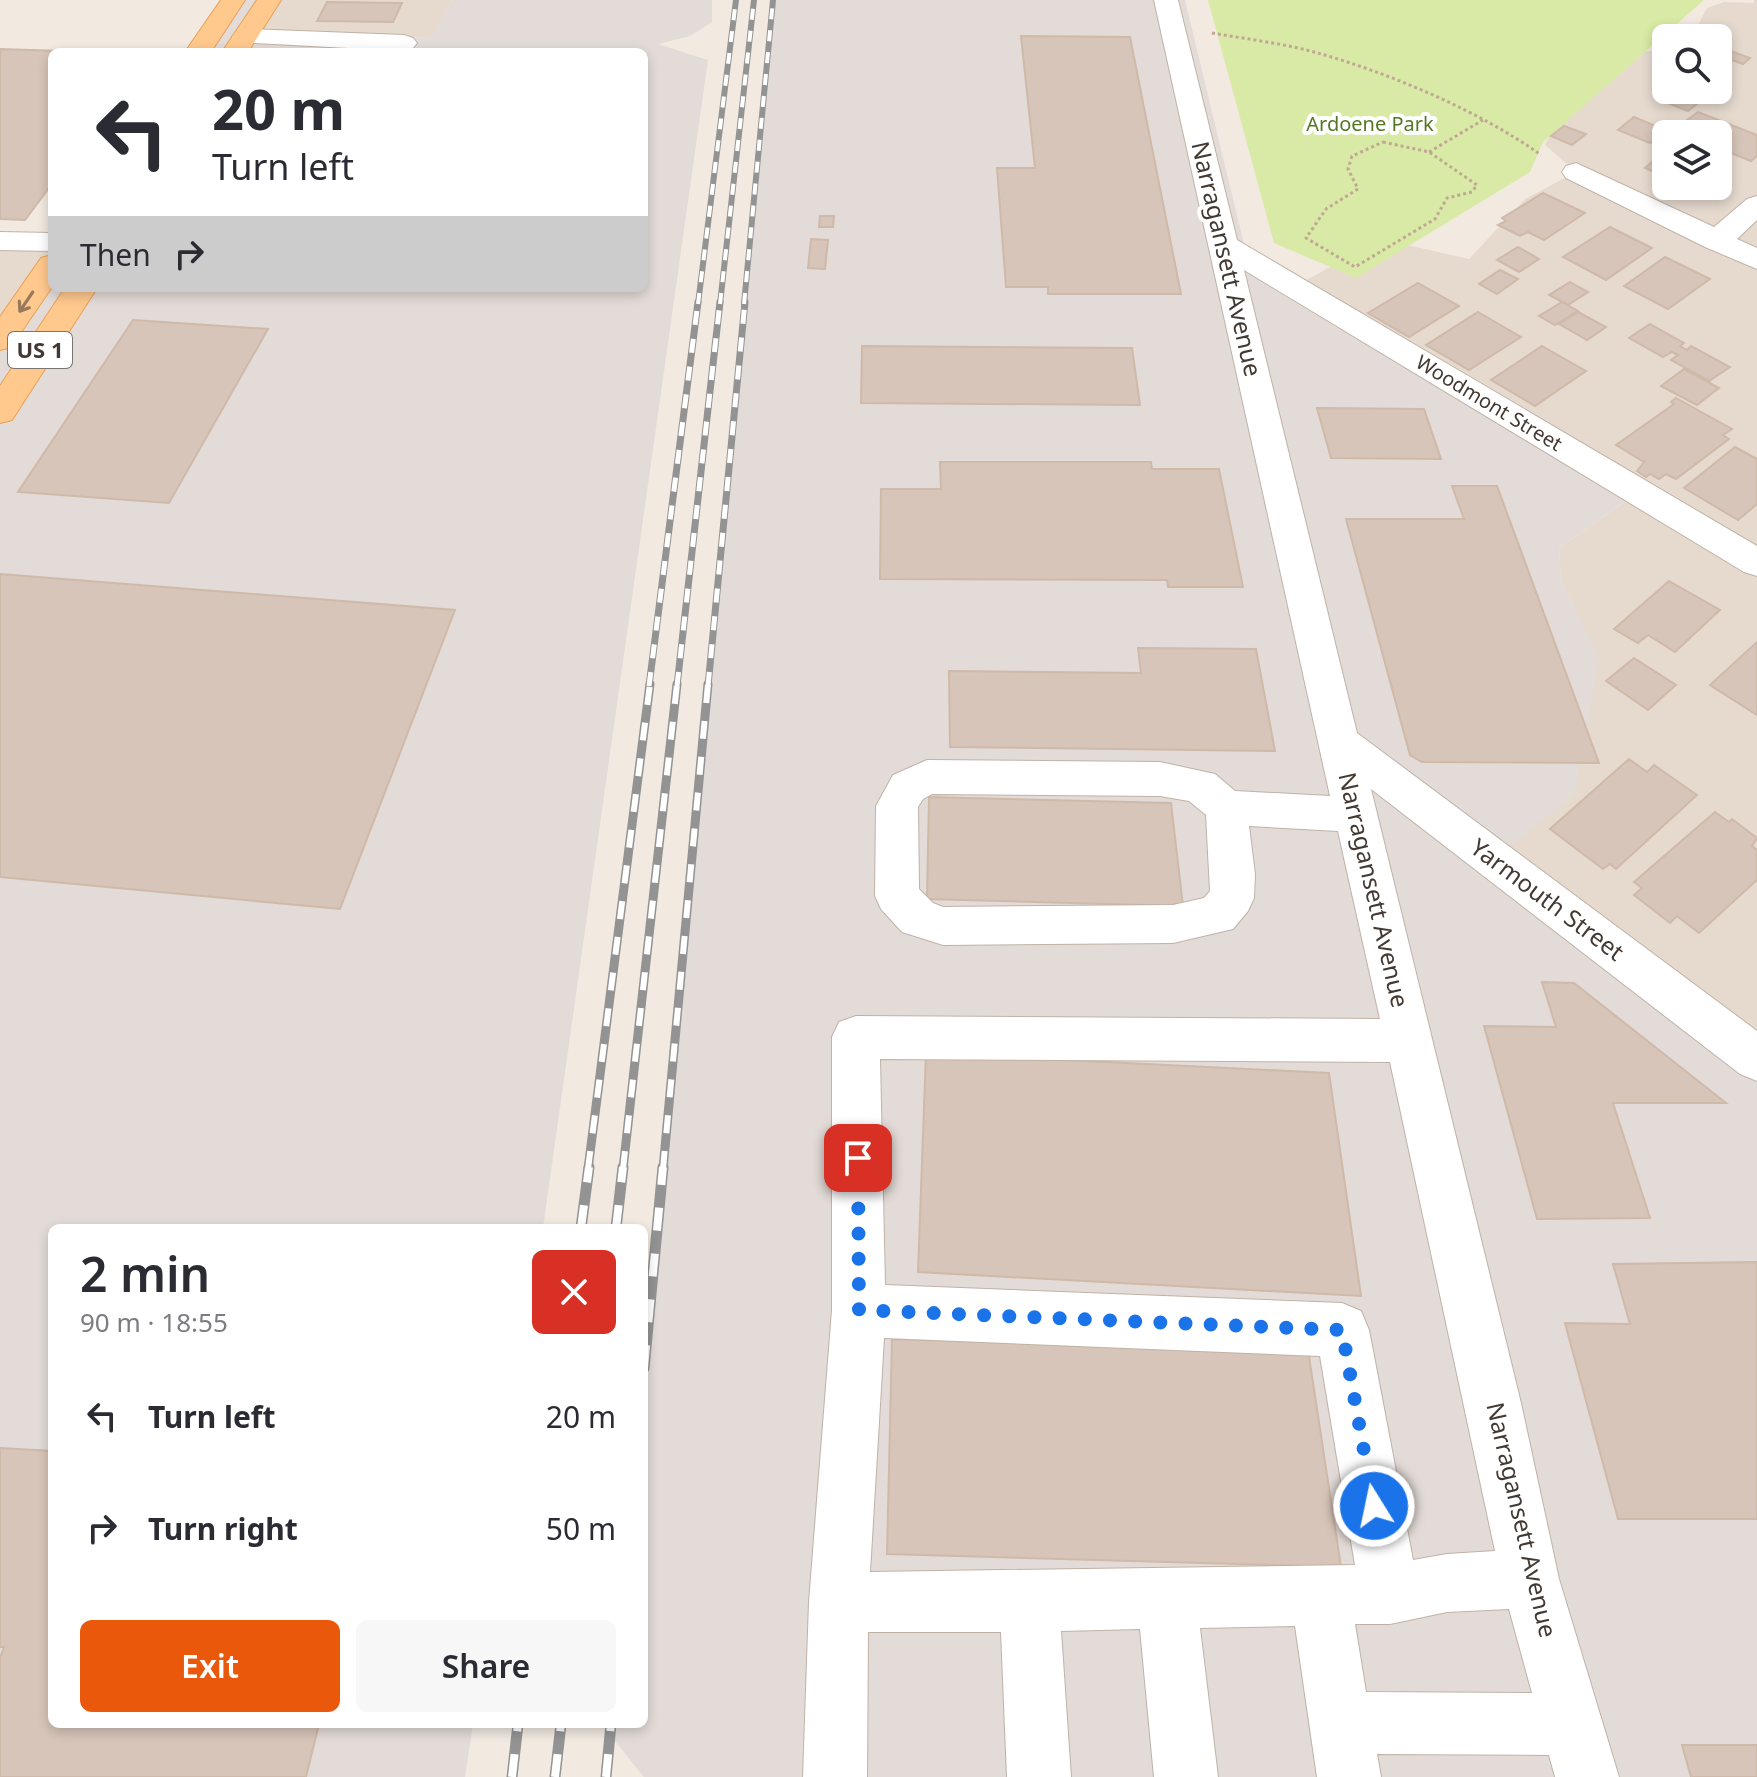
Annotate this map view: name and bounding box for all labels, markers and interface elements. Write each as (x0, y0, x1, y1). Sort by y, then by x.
map controls (1652, 24, 1732, 200)
button: search (1652, 24, 1732, 104)
text: 20 m (212, 70, 345, 146)
icon: left (80, 80, 184, 184)
park label: Ardoene Park (1306, 110, 1434, 137)
button: layers (1652, 120, 1732, 200)
street label: Narragansett Avenue (1184, 138, 1271, 380)
text: Turn left (212, 142, 354, 191)
icon: right (167, 232, 211, 276)
text: Then (80, 234, 151, 275)
one-way arrow (18, 291, 34, 313)
road number: US 1 (8, 332, 72, 368)
street label: Woodmont Street (1411, 348, 1567, 457)
street label: Narragansett Avenue (1331, 769, 1418, 1011)
street label: Yarmouth Street (1464, 830, 1632, 968)
pin (824, 1124, 892, 1192)
icon: arrive (836, 1136, 880, 1180)
text: 2 min (80, 1241, 210, 1306)
button: close (532, 1250, 616, 1334)
text: 90 m · 18:55 (80, 1304, 228, 1340)
icon: left (80, 1394, 124, 1438)
text: Turn left (148, 1396, 276, 1437)
text: 20 m (546, 1396, 616, 1437)
street label: Narragansett Avenue (1479, 1399, 1566, 1641)
position arrow (1332, 1464, 1416, 1548)
icon: right (80, 1506, 124, 1550)
text: Turn right (148, 1508, 298, 1549)
text: 50 m (546, 1508, 616, 1549)
button: Exit (80, 1620, 340, 1712)
button: Share (356, 1620, 616, 1712)

